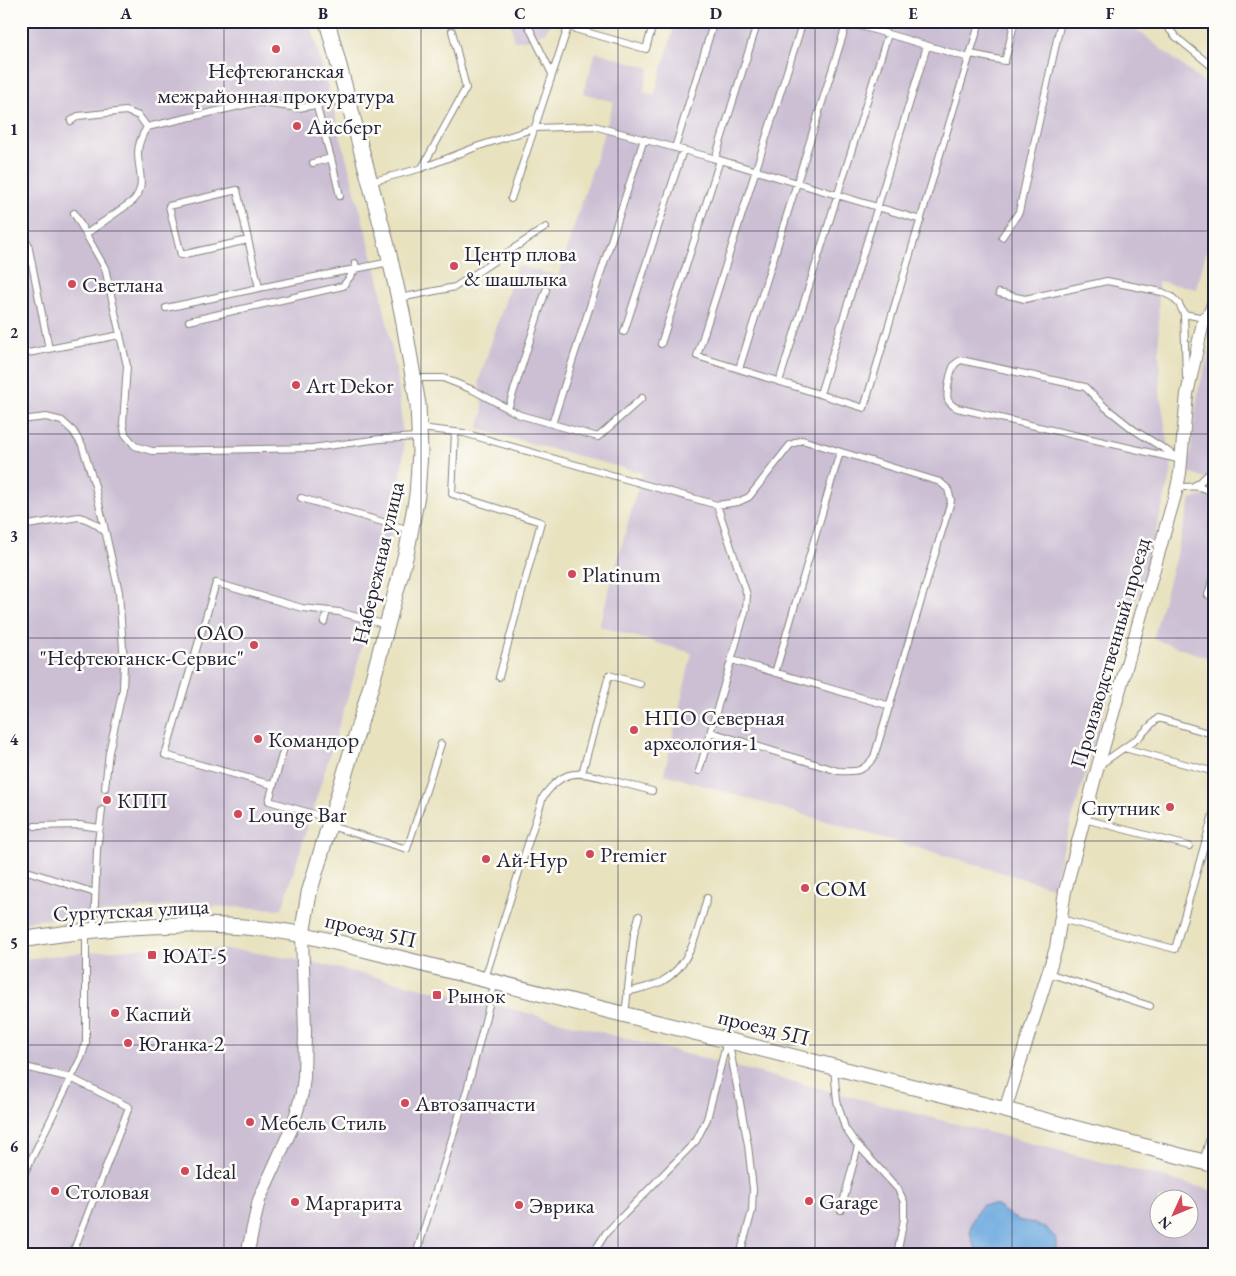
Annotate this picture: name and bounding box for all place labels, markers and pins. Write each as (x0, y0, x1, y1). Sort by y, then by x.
marker: Нефтеюганская межрайонная прокуратура (270, 43, 282, 55)
place label: Нефтеюганская межрайонная прокуратура (157, 56, 395, 110)
place label: Айсберг (306, 112, 381, 141)
marker: Айсберг (291, 120, 303, 132)
place label: Центр плова & шашлыка (464, 239, 577, 293)
marker: Центр плова & шашлыка (448, 260, 460, 272)
place label: Светлана (82, 270, 164, 299)
marker: Светлана (66, 278, 78, 290)
place label: Art Dekor (305, 371, 394, 400)
marker: Art Dekor (290, 379, 302, 391)
place label: Platinum (582, 560, 661, 589)
marker: Platinum (566, 568, 578, 580)
place label: ОАО "Нефтеюганск-Сервис" (40, 618, 244, 672)
marker: ОАО "Нефтеюганск-Сервис" (248, 639, 260, 651)
place label: НПО Северная археология-1 (644, 703, 785, 757)
marker: НПО Северная археология-1 (628, 724, 640, 736)
place label: Командор (268, 725, 359, 754)
marker: Командор (252, 733, 264, 745)
place label: КПП (117, 786, 168, 815)
place label: Спутник (1081, 793, 1160, 822)
marker: КПП (101, 794, 113, 806)
place label: Lounge Bar (248, 800, 347, 829)
marker: Спутник (1164, 801, 1176, 813)
marker: Lounge Bar (232, 808, 244, 820)
place label: Premier (600, 840, 667, 869)
place label: Ай-Нур (495, 845, 568, 874)
marker: Premier (584, 848, 596, 860)
marker: Ай-Нур (480, 853, 492, 865)
place label: СОМ (815, 874, 867, 903)
marker: СОМ (799, 882, 811, 894)
place label: ЮАТ-5 (162, 941, 227, 970)
marker: ЮАТ-5 (146, 949, 158, 961)
place label: Рынок (447, 981, 506, 1010)
marker: Рынок (431, 989, 443, 1001)
place label: Каспий (125, 999, 192, 1028)
marker: Каспий (109, 1007, 121, 1019)
place label: Юганка-2 (138, 1029, 225, 1058)
marker: Юганка-2 (122, 1037, 134, 1049)
place label: Автозапчасти (414, 1089, 536, 1118)
marker: Автозапчасти (399, 1097, 411, 1109)
place label: Мебель Стиль (260, 1108, 387, 1137)
marker: Мебель Стиль (244, 1116, 256, 1128)
place label: Ideal (195, 1157, 236, 1186)
marker: Ideal (179, 1165, 191, 1177)
place label: Столовая (65, 1177, 150, 1206)
marker: Столовая (49, 1185, 61, 1197)
place label: Garage (819, 1187, 879, 1216)
place label: Маргарита (305, 1188, 402, 1217)
place label: Эврика (529, 1191, 595, 1220)
marker: Garage (803, 1195, 815, 1207)
marker: Маргарита (289, 1196, 301, 1208)
marker: Эврика (513, 1199, 525, 1211)

